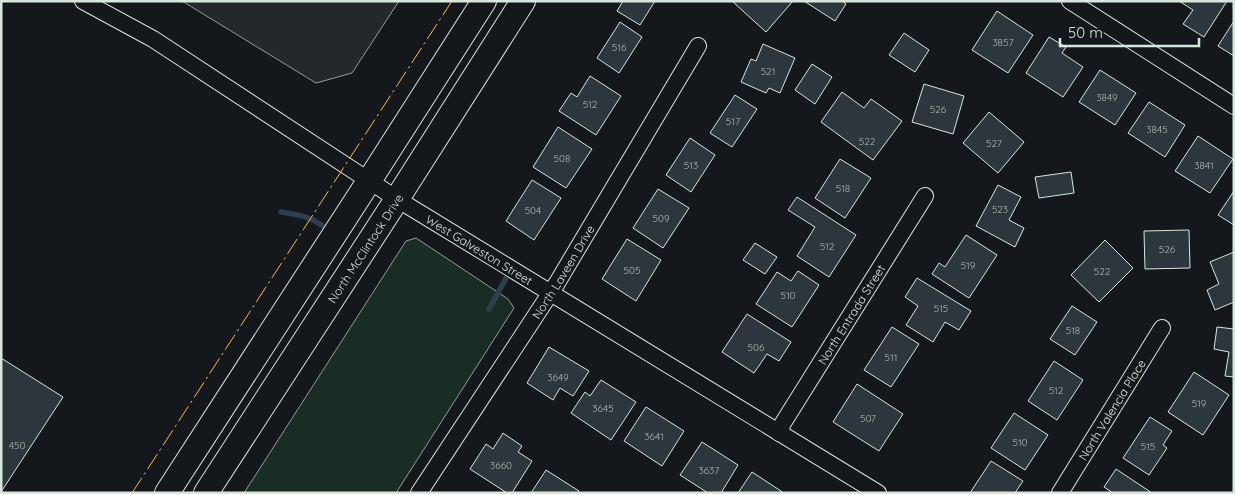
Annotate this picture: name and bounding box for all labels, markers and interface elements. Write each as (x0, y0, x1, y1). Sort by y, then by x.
scale bar (1060, 15, 1199, 47)
text: 50 m (1068, 23, 1103, 42)
house number: 3857 (992, 36, 1014, 49)
house number: 516 (612, 41, 627, 54)
house number: 521 (761, 65, 775, 78)
house number: 3849 (1096, 91, 1118, 104)
house number: 512 (583, 98, 598, 111)
house number: 526 (930, 103, 947, 116)
house number: 517 (726, 115, 740, 128)
house number: 3845 (1146, 123, 1168, 136)
house number: 522 (859, 135, 876, 148)
house number: 527 (986, 137, 1002, 150)
house number: 508 (554, 152, 570, 165)
house number: 513 (684, 159, 698, 172)
house number: 3841 (1194, 159, 1214, 172)
house number: 518 (836, 182, 850, 195)
street label: North McClintock Drive (324, 191, 406, 306)
house number: 523 (992, 203, 1008, 216)
house number: 504 (525, 204, 541, 217)
street label: West Galveston Street (423, 211, 536, 288)
house number: 509 (653, 212, 670, 225)
street label: North Laveen Drive (528, 222, 598, 321)
house number: 512 (820, 240, 835, 253)
house number: 526 (1159, 243, 1176, 256)
house number: 519 (961, 259, 976, 272)
street label: North Entrada Street (814, 262, 888, 367)
house number: 505 (624, 264, 640, 277)
house number: 522 (1094, 265, 1111, 278)
house number: 510 (780, 289, 796, 302)
house number: 515 (934, 302, 948, 315)
house number: 518 (1066, 324, 1080, 337)
house number: 506 (748, 341, 765, 354)
house number: 511 (885, 351, 897, 364)
street label: North Valencia Place (1075, 356, 1148, 463)
house number: 3649 (547, 371, 569, 384)
house number: 512 (1049, 384, 1064, 397)
house number: 519 (1192, 397, 1207, 410)
house number: 3645 (592, 402, 614, 415)
house number: 507 (860, 412, 876, 425)
house number: 3641 (644, 430, 664, 443)
house number: 510 (1012, 436, 1028, 449)
house number: 450 (9, 439, 25, 452)
house number: 515 (1141, 440, 1155, 453)
house number: 3660 (490, 459, 512, 472)
house number: 3637 (699, 464, 720, 477)

